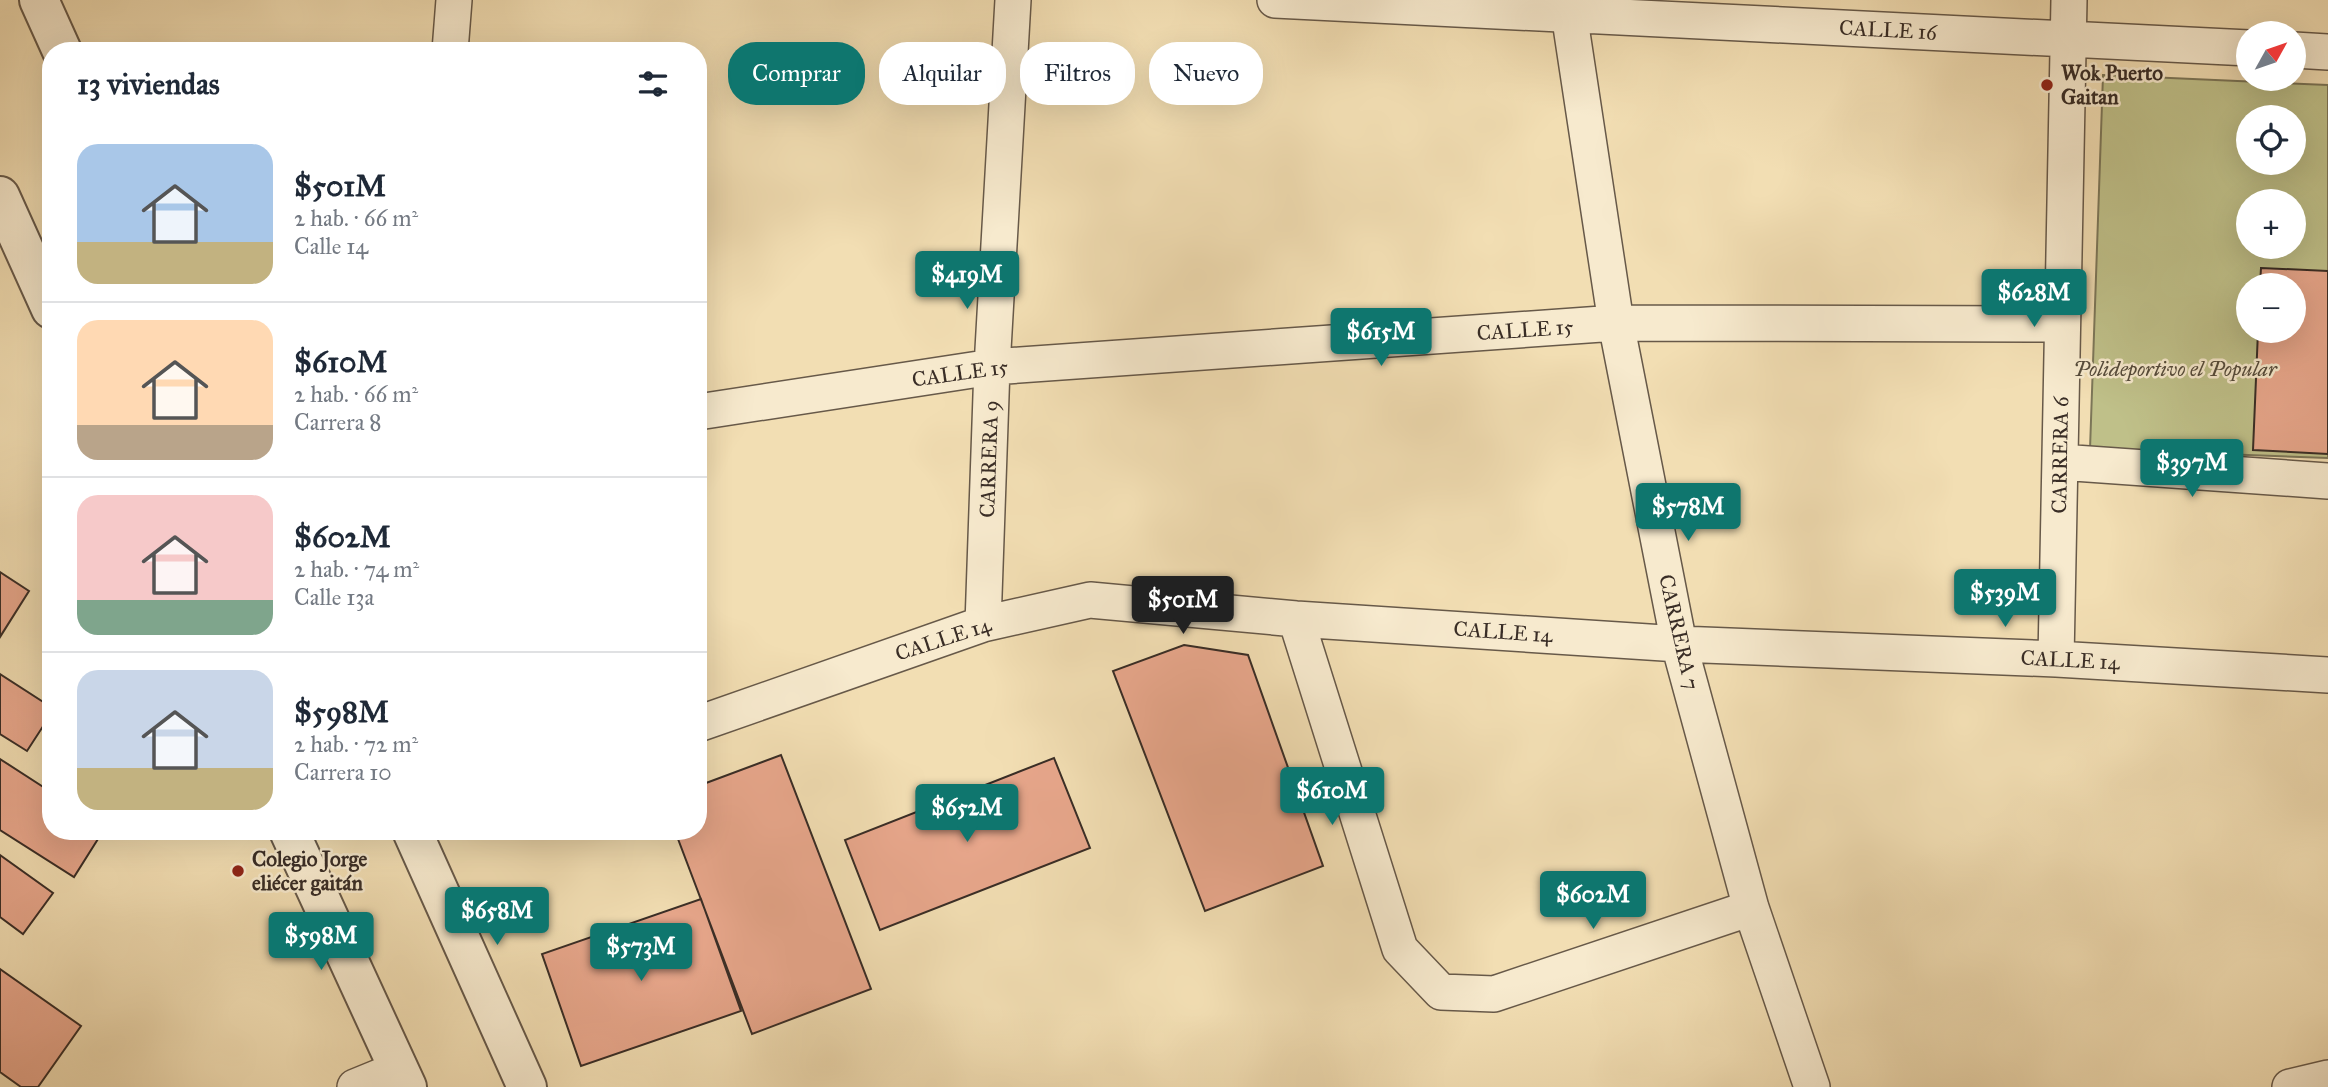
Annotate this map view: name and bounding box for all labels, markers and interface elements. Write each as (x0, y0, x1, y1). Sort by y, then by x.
street label: CALLE 16 (1838, 14, 1939, 46)
north arrow (2236, 21, 2306, 91)
map controls (2236, 21, 2306, 343)
chip: Comprar (728, 42, 865, 105)
chip: Alquilar (879, 42, 1006, 105)
chip: Filtros (1020, 42, 1135, 105)
chip: Nuevo (1149, 42, 1263, 105)
place label: Wok Puerto Gaitan (2061, 60, 2163, 110)
icon: filters (634, 65, 672, 103)
text: 13 viviendas (77, 66, 220, 102)
marker: Wok Puerto Gaitan (2039, 77, 2055, 93)
button: locate (2236, 105, 2306, 175)
text: $501M (294, 168, 386, 204)
icon: home (133, 172, 217, 256)
button: + (2236, 189, 2306, 259)
text: 2 hab. · 66 m² (294, 204, 418, 232)
text: Calle 14 (294, 232, 368, 260)
pin: $419M (918, 252, 1016, 311)
text: $419M (931, 260, 1003, 288)
pin: $628M (1985, 270, 2083, 329)
button: − (2236, 273, 2306, 343)
text: $628M (1998, 278, 2070, 306)
pin: $615M (1332, 308, 1430, 368)
street label: CALLE 15 (1476, 314, 1575, 346)
text: $615M (1347, 317, 1415, 345)
text: $610M (294, 344, 387, 380)
icon: home (133, 348, 217, 432)
street label: CALLE 15 (910, 353, 1010, 393)
park label: Polideportivo el Popular (2073, 356, 2278, 382)
text: 2 hab. · 66 m² (294, 380, 418, 408)
street label: CARRERA 6 (2046, 395, 2074, 514)
street label: CARRERA 9 (974, 400, 1004, 518)
text: Carrera 8 (294, 408, 382, 436)
pin: $397M (2143, 440, 2241, 499)
text: $397M (2156, 448, 2228, 476)
pin: $578M (1639, 484, 1737, 543)
text: $578M (1652, 492, 1724, 520)
text: $602M (294, 519, 391, 555)
icon: home (133, 523, 217, 607)
text: 2 hab. · 74 m² (294, 555, 419, 583)
pin: $539M (1956, 570, 2054, 629)
street label: CARRERA 7 (1653, 572, 1705, 692)
pin: $501M (1134, 576, 1232, 636)
text: $539M (1970, 578, 2040, 606)
text: Calle 13a (294, 583, 374, 611)
text: $501M (1148, 585, 1218, 613)
street label: CALLE 14 (892, 611, 995, 667)
street label: CALLE 14 (1453, 616, 1555, 649)
street label: CALLE 14 (2020, 644, 2121, 676)
text: $598M (294, 694, 389, 730)
icon: home (133, 698, 217, 782)
text: 2 hab. · 72 m² (294, 730, 418, 758)
text: Carrera 10 (294, 758, 392, 786)
pin: $610M (1283, 768, 1381, 827)
text: $610M (1296, 776, 1368, 804)
pin: $652M (918, 784, 1016, 844)
text: $652M (931, 793, 1003, 821)
place label: Colegio Jorge eliécer gaitán (252, 846, 367, 896)
marker: Colegio Jorge eliécer gaitán (230, 863, 246, 879)
pin: $602M (1544, 872, 1642, 931)
text: $602M (1556, 880, 1630, 908)
pin: $658M (448, 888, 546, 947)
text: $658M (461, 896, 533, 924)
pin: $598M (272, 912, 370, 972)
text: $598M (285, 921, 357, 949)
pin: $573M (592, 923, 690, 983)
text: $573M (606, 932, 676, 960)

